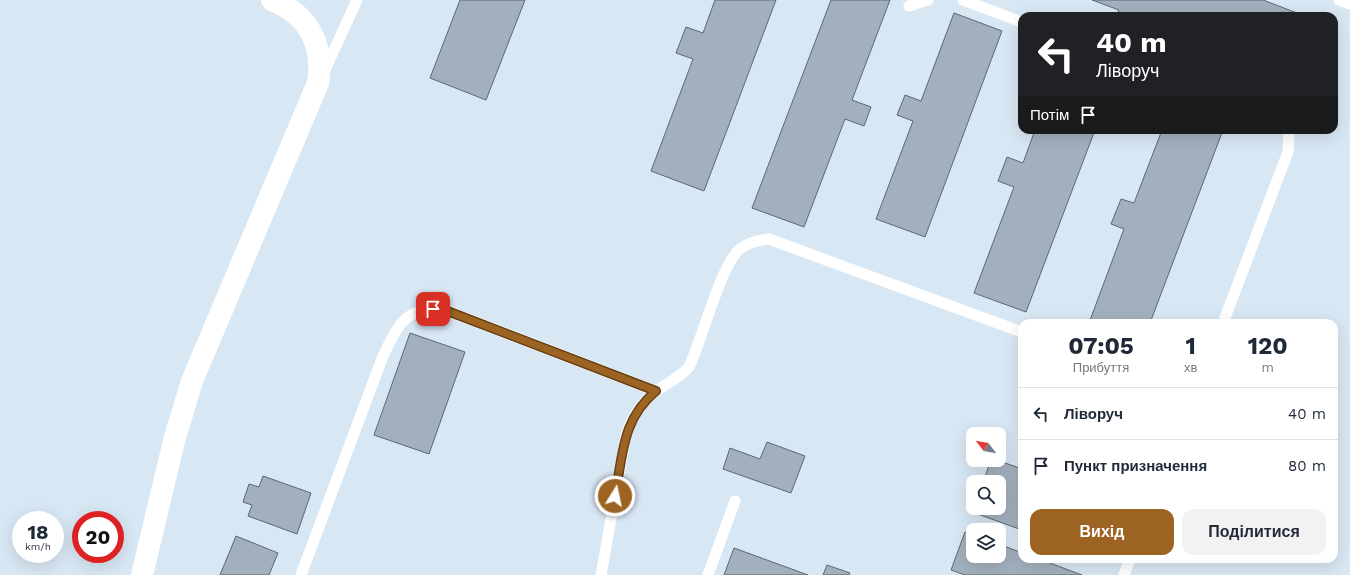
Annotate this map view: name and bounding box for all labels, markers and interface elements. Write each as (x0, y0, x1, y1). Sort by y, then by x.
text: 40 m (1096, 26, 1166, 59)
icon: left (1030, 28, 1082, 80)
text: Ліворуч (1096, 60, 1159, 81)
icon: arrive (1077, 104, 1099, 126)
text: Потім (1030, 106, 1069, 124)
pin (416, 292, 450, 326)
icon: arrive (422, 298, 444, 320)
text: 07:05 (1068, 332, 1134, 360)
text: 1 (1186, 332, 1196, 360)
text: 120 (1248, 332, 1288, 360)
text: Прибуття (1073, 360, 1129, 375)
text: хв (1184, 360, 1197, 375)
text: m (1262, 360, 1274, 375)
icon: left (1030, 403, 1052, 425)
text: Ліворуч (1064, 405, 1123, 423)
text: 40 m (1288, 405, 1326, 423)
north arrow (966, 427, 1006, 467)
map controls (966, 427, 1006, 563)
icon: arrive (1030, 455, 1052, 477)
text: Пункт призначення (1064, 457, 1207, 475)
text: 80 m (1288, 457, 1326, 475)
position arrow (594, 475, 636, 517)
button: search (966, 475, 1006, 515)
button: Вихід (1030, 509, 1174, 555)
button: Поділитися (1182, 509, 1326, 555)
speed limit sign: 20 (72, 511, 124, 563)
text: 18 (27, 520, 49, 544)
button: layers (966, 523, 1006, 563)
text: km/h (25, 541, 51, 552)

